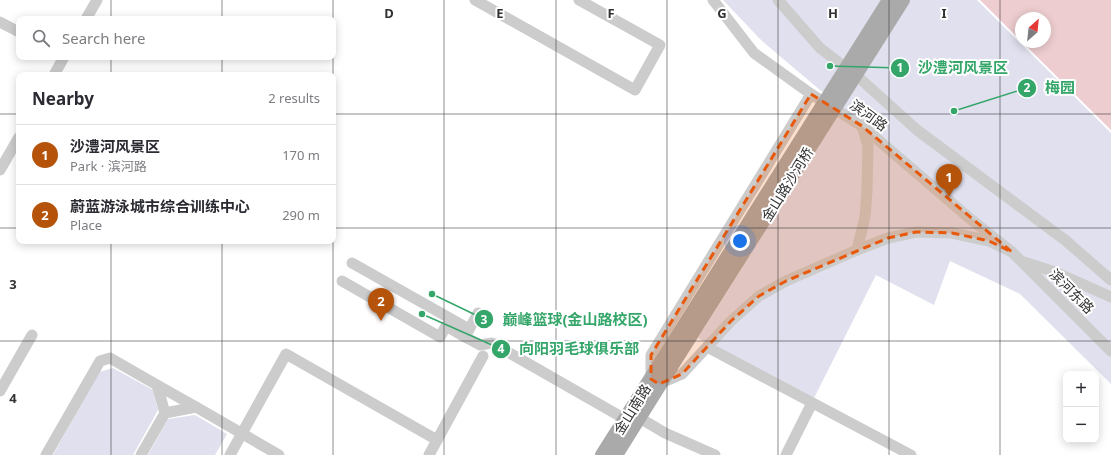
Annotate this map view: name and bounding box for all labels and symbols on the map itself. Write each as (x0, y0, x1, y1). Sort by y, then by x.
text: D (384, 4, 394, 22)
text: E (496, 4, 504, 22)
text: F (607, 4, 615, 22)
text: G (717, 4, 727, 22)
text: H (828, 4, 838, 22)
text: I (941, 4, 947, 22)
north arrow (1015, 12, 1051, 48)
callout: 沙澧河风景区 (890, 55, 1016, 82)
text: 沙澧河风景区 (918, 57, 1008, 77)
text: 1 (897, 59, 903, 76)
callout: 梅园 (1017, 74, 1083, 101)
text: 梅园 (1045, 77, 1075, 97)
text: 2 (1024, 79, 1031, 96)
street label: 滨河路 (846, 95, 892, 135)
street label: 金山路沙河桥 (757, 143, 817, 225)
pin: 1 (936, 164, 962, 197)
your location (730, 231, 750, 251)
street label: 滨河东路 (1045, 264, 1099, 318)
text: 3 (9, 275, 17, 293)
pin: 2 (368, 288, 394, 321)
callout: 巅峰篮球(金山路校区) (474, 306, 655, 333)
text: 巅峰篮球(金山路校区) (502, 309, 648, 329)
text: 3 (481, 311, 488, 328)
callout: 向阳羽毛球俱乐部 (491, 335, 647, 362)
text: 向阳羽毛球俱乐部 (519, 338, 639, 358)
text: 4 (498, 340, 505, 357)
street label: 金山南路 (609, 380, 655, 438)
text: 4 (9, 389, 17, 407)

